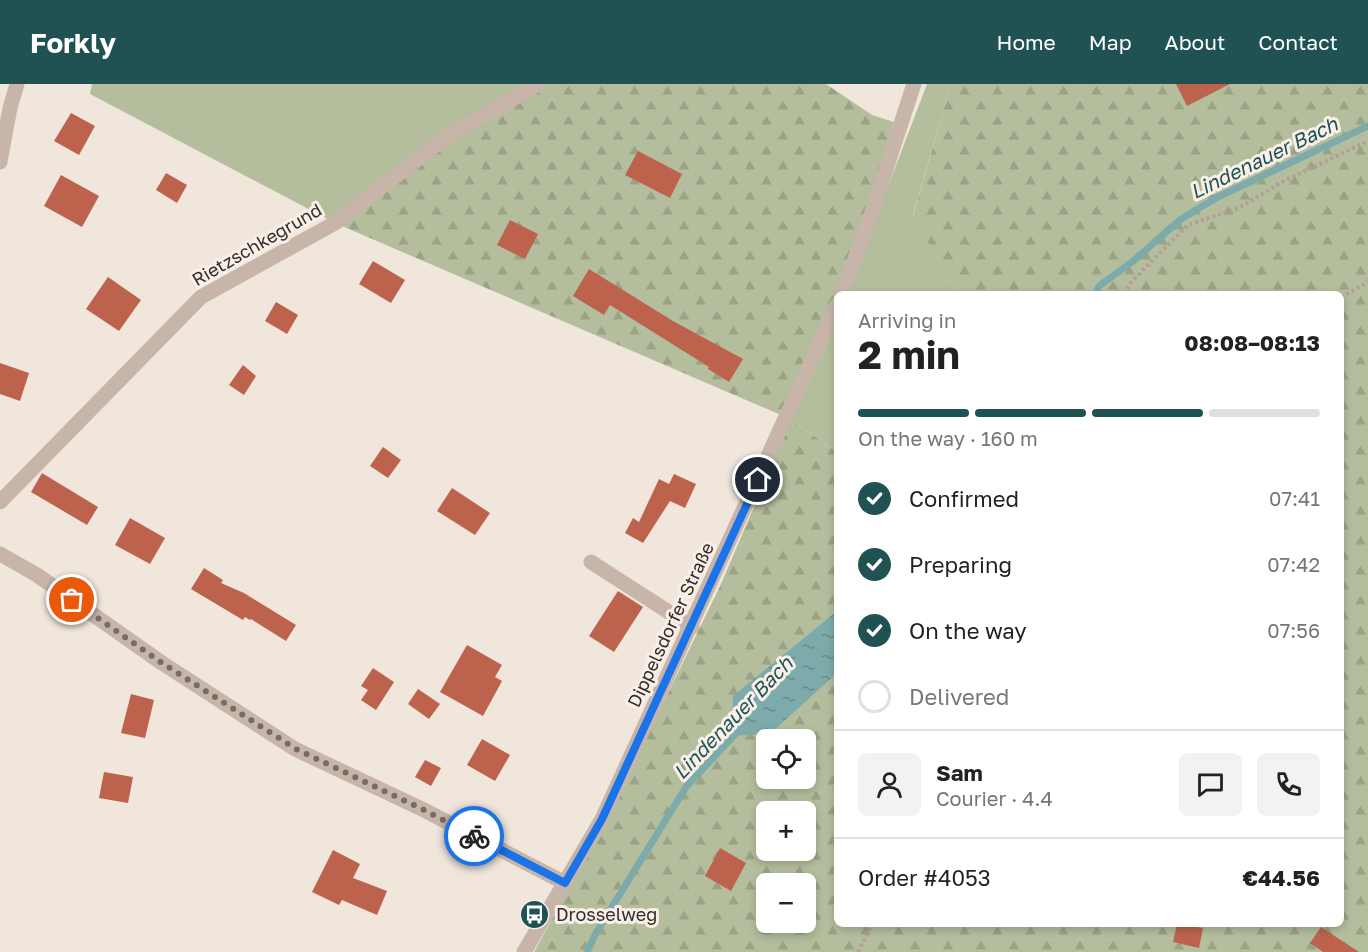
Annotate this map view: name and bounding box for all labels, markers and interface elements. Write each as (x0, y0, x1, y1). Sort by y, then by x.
text: Forkly (30, 26, 116, 59)
text: Home (996, 29, 1056, 55)
text: Map (1089, 29, 1132, 55)
text: About (1165, 29, 1225, 55)
text: Contact (1258, 29, 1338, 55)
water label: Lindenauer Bach (1186, 111, 1342, 203)
street label: Rietzschkegrund (188, 198, 325, 290)
text: Arriving in (858, 308, 956, 332)
text: 08:08–08:13 (1184, 329, 1320, 356)
text: 2 min (858, 331, 960, 378)
text: On the way · 160 m (858, 426, 1038, 450)
pin (732, 454, 783, 505)
icon: home (741, 463, 774, 496)
icon: check (858, 482, 891, 515)
text: Confirmed (909, 485, 1019, 512)
text: 07:41 (1269, 486, 1320, 510)
street label: Dippelsdorfer Straße (622, 539, 718, 710)
icon: check (858, 548, 891, 581)
text: Preparing (909, 551, 1012, 578)
text: 07:42 (1267, 552, 1320, 576)
pin (46, 574, 97, 625)
icon: bag (55, 583, 88, 616)
icon: check (858, 614, 891, 647)
text: On the way (909, 617, 1027, 644)
text: 07:56 (1267, 618, 1320, 642)
water label: Lindenauer Bach (668, 651, 797, 784)
text: Delivered (909, 683, 1009, 710)
map controls (756, 729, 816, 933)
button: locate (756, 729, 816, 789)
button: person (858, 753, 921, 816)
button: chat (1179, 753, 1242, 816)
button: phone (1257, 753, 1320, 816)
text: Sam (936, 759, 983, 786)
text: Courier · 4.4 (936, 786, 1053, 810)
button: + (756, 801, 816, 861)
courier (444, 806, 504, 866)
icon: bike (458, 820, 491, 853)
text: Order #4053 (858, 864, 991, 891)
text: €44.56 (1243, 864, 1320, 891)
button: − (756, 873, 816, 933)
bus stop icon: Drosselweg (519, 899, 551, 931)
place label: Drosselweg (556, 903, 657, 925)

